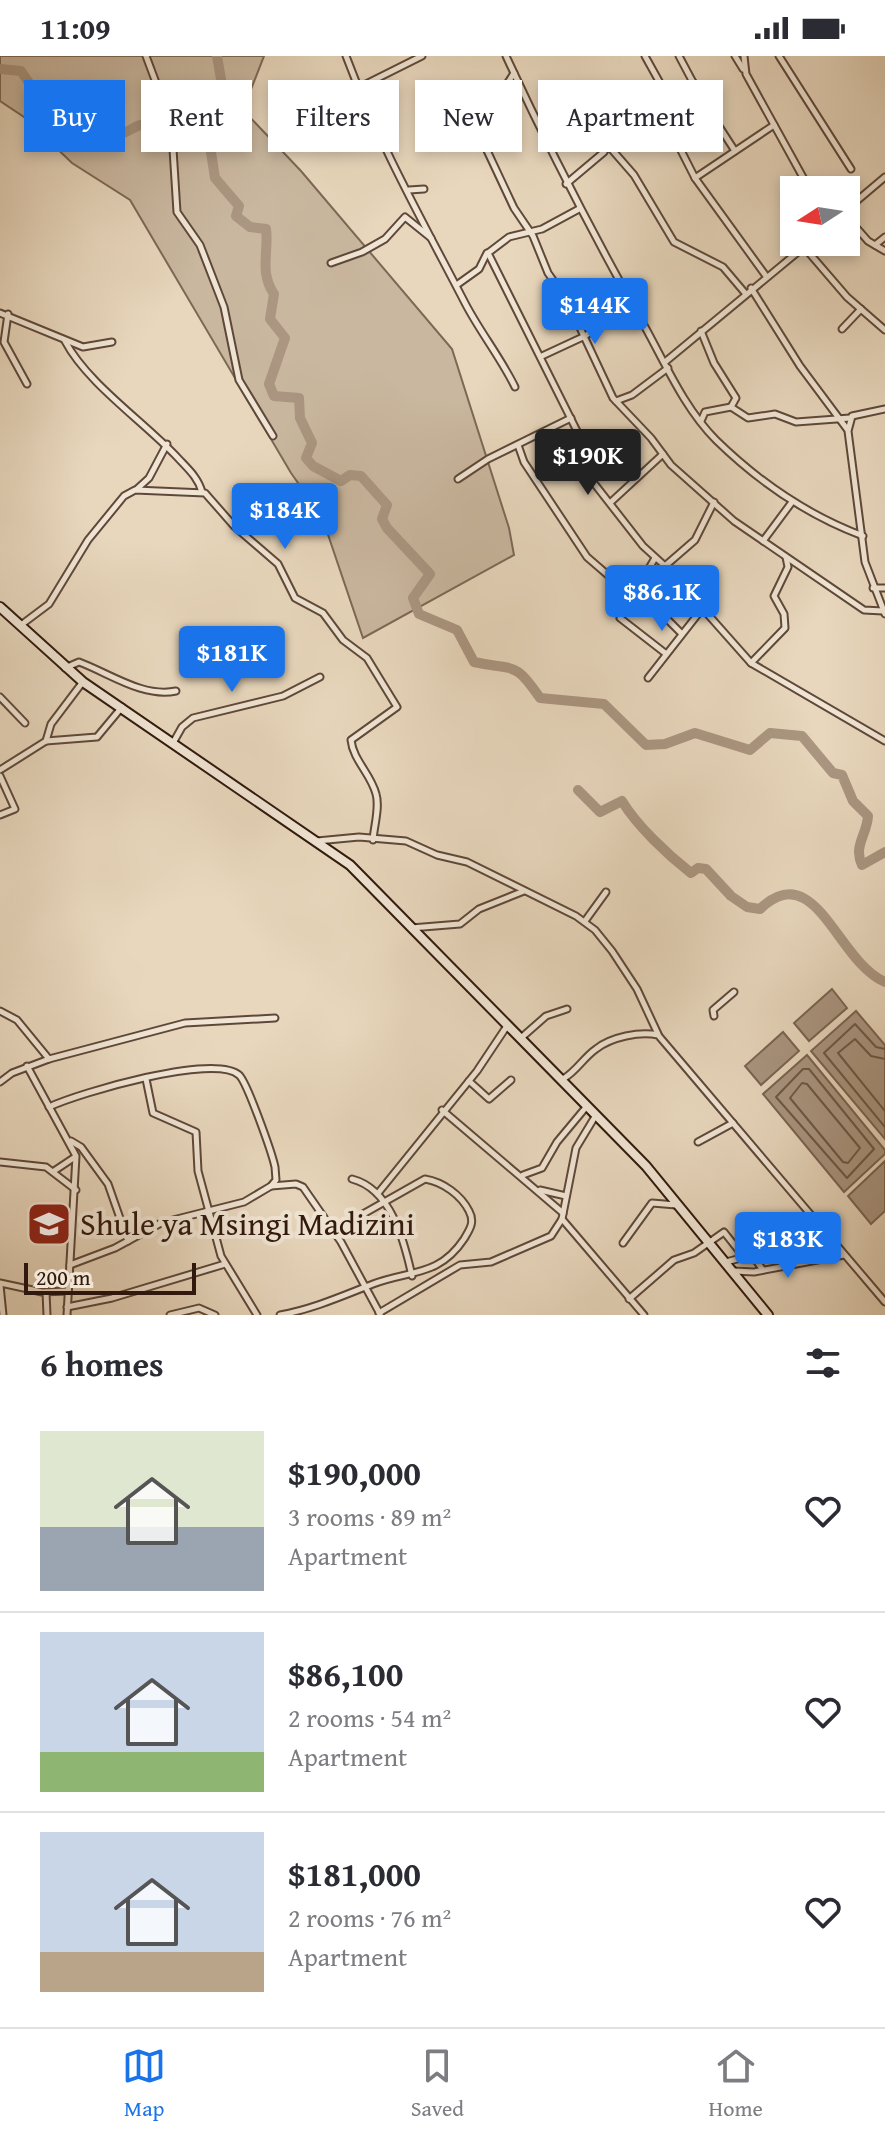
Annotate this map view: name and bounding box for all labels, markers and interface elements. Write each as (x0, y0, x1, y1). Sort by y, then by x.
text: 11:09 (40, 6, 111, 50)
chip: Buy (24, 80, 125, 152)
chip: Rent (141, 80, 252, 152)
chip: Filters (268, 80, 399, 152)
chip: New (415, 80, 522, 152)
chip: Apartment (538, 80, 723, 152)
north arrow (780, 176, 860, 256)
map controls (780, 176, 860, 256)
pin: $144K (539, 278, 651, 346)
text: $144K (560, 284, 630, 323)
pin: $190K (532, 429, 644, 497)
text: $190K (553, 435, 623, 474)
pin: $184K (229, 483, 341, 551)
text: $184K (250, 489, 320, 528)
pin: $86.1K (597, 565, 727, 633)
text: $86.1K (623, 571, 701, 610)
pin: $181K (176, 626, 288, 694)
text: $181K (197, 632, 267, 671)
school or university icon: Shule ya Msingi Madizini (25, 1200, 73, 1248)
place label: Shule ya Msingi Madizini (80, 1200, 415, 1247)
pin: $183K (732, 1212, 844, 1280)
text: $183K (753, 1218, 823, 1257)
scale bar (24, 1259, 196, 1295)
text: 200 m (36, 1261, 91, 1293)
text: 6 homes (40, 1339, 164, 1388)
icon: filters (801, 1341, 845, 1385)
text: $190,000 (288, 1448, 421, 1497)
icon: home (104, 1463, 200, 1559)
icon: heart (801, 1489, 845, 1533)
text: 3 rooms · 89 m² (288, 1497, 451, 1536)
text: Apartment (288, 1536, 407, 1575)
text: $86,100 (288, 1649, 403, 1698)
icon: home (104, 1664, 200, 1760)
icon: heart (801, 1690, 845, 1734)
text: 2 rooms · 54 m² (288, 1698, 451, 1737)
text: Apartment (288, 1737, 407, 1776)
text: $181,000 (288, 1849, 421, 1898)
icon: home (104, 1864, 200, 1960)
icon: heart (801, 1890, 845, 1934)
text: 2 rooms · 76 m² (288, 1898, 451, 1937)
text: Apartment (288, 1937, 407, 1976)
tab: Map (122, 2044, 166, 2124)
tab: Saved (411, 2044, 464, 2124)
tab: Home (709, 2044, 763, 2124)

